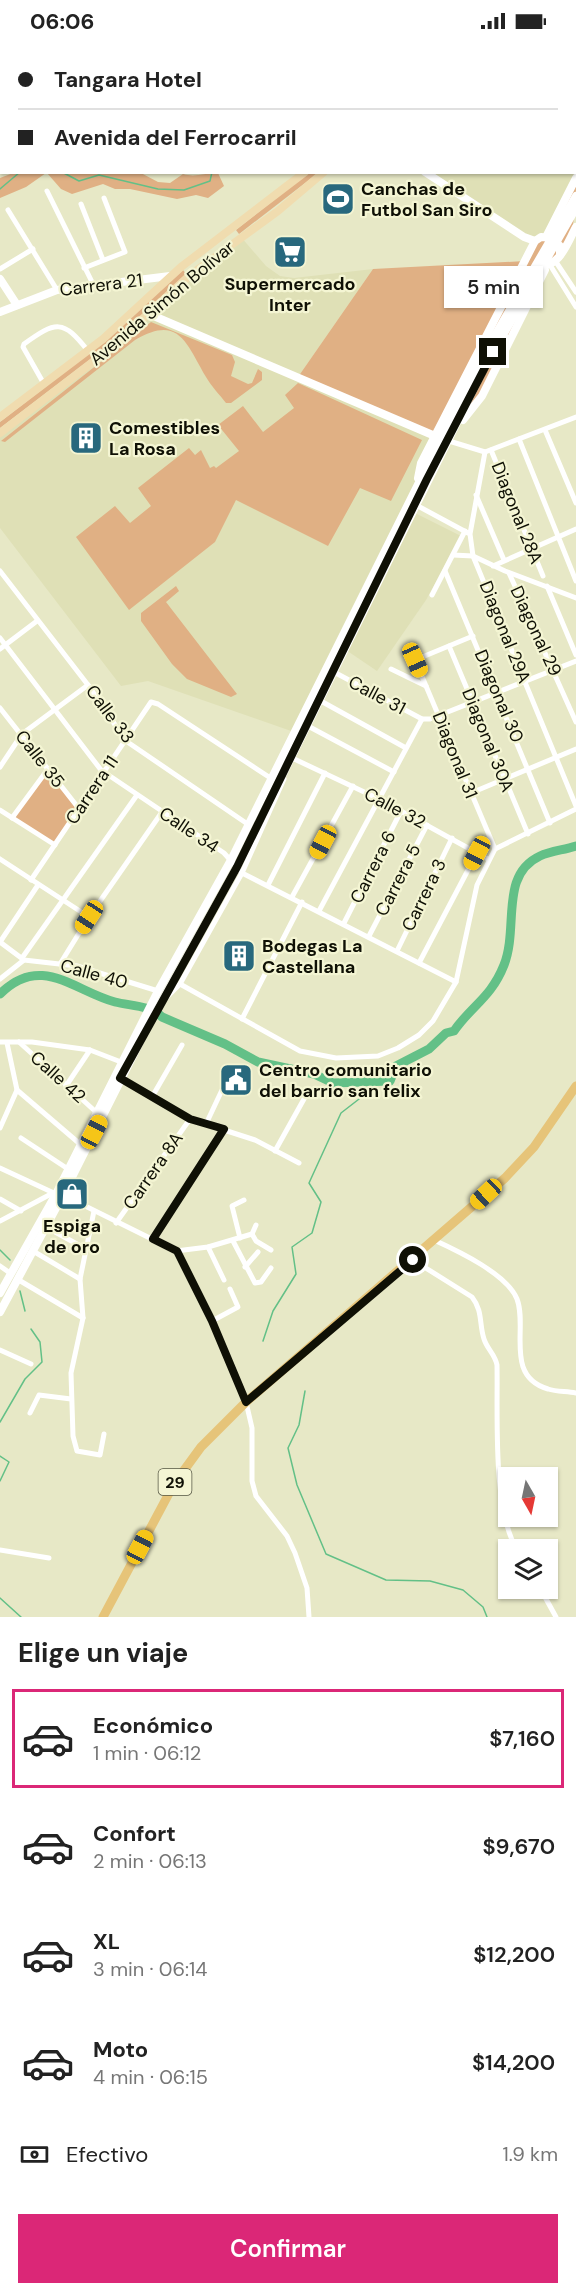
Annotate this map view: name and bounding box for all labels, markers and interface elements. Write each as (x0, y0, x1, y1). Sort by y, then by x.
text: 06:06 (30, 7, 94, 36)
text: Tangara Hotel (54, 65, 202, 94)
text: Avenida del Ferrocarril (54, 123, 297, 152)
place label: Canchas de Futbol San Siro (361, 177, 492, 222)
sports icon: Canchas de Futbol San Siro (320, 181, 356, 217)
supermarket icon: Supermercado Inter (272, 234, 308, 270)
street label: Avenida Simón Bolívar (84, 235, 240, 371)
callout: 5 min (444, 265, 542, 307)
street label: Carrera 21 (58, 268, 144, 302)
place label: Supermercado Inter (224, 272, 356, 317)
text: 5 min (467, 274, 520, 300)
route end (479, 338, 506, 365)
place label: Comestibles La Rosa (109, 416, 220, 461)
building icon: Comestibles La Rosa (68, 420, 104, 456)
street label: Diagonal 28A (486, 458, 548, 568)
street label: Diagonal 29A (474, 577, 536, 687)
street label: Diagonal 29 (505, 582, 567, 680)
car (399, 640, 431, 680)
street label: Diagonal 30 (469, 646, 529, 746)
street label: Calle 31 (344, 670, 410, 720)
street label: Calle 33 (80, 680, 140, 748)
street label: Diagonal 30A (456, 685, 520, 796)
street label: Diagonal 31 (427, 708, 483, 802)
street label: Calle 35 (10, 725, 70, 793)
street label: Carrera 11 (60, 751, 124, 829)
street label: Calle 32 (360, 782, 430, 834)
street label: Calle 34 (154, 801, 224, 859)
car (307, 822, 339, 862)
street label: Carrera 6 (344, 827, 402, 907)
car (461, 833, 493, 873)
street label: Carrera 5 (370, 840, 426, 920)
street label: Carrera 3 (396, 855, 452, 935)
car (72, 897, 106, 937)
place label: Bodegas La Castellana (262, 934, 363, 979)
building icon: Bodegas La Castellana (221, 938, 257, 974)
street label: Calle 40 (58, 953, 130, 995)
street label: Calle 42 (25, 1046, 91, 1108)
place label: Centro comunitario del barrio san felix (259, 1058, 432, 1103)
public building icon: Centro comunitario del barrio san felix (218, 1062, 254, 1098)
car (78, 1112, 110, 1152)
street label: Carrera 8A (118, 1127, 189, 1215)
car (467, 1175, 505, 1213)
shop icon: Espiga de oro (54, 1176, 90, 1212)
place label: Espiga de oro (43, 1214, 101, 1259)
route start (399, 1246, 426, 1273)
north arrow (498, 1467, 558, 1527)
map controls (498, 1467, 558, 1599)
road number: 29 (158, 1469, 192, 1495)
car (124, 1527, 156, 1567)
button: layers (498, 1539, 558, 1599)
text: Elige un viaje (18, 1635, 188, 1670)
text: Económico (93, 1711, 213, 1740)
icon: car (21, 1712, 75, 1766)
text: $7,160 (489, 1724, 555, 1753)
text: 1 min · 06:12 (93, 1740, 201, 1766)
text: Confort (93, 1819, 176, 1848)
icon: car (21, 1820, 75, 1874)
text: $9,670 (482, 1832, 555, 1861)
text: 2 min · 06:13 (93, 1848, 207, 1874)
text: XL (93, 1927, 120, 1956)
icon: car (21, 1928, 75, 1982)
text: $12,200 (473, 1940, 555, 1969)
text: 3 min · 06:14 (93, 1956, 208, 1982)
text: Moto (93, 2035, 148, 2064)
icon: car (21, 2036, 75, 2090)
text: $14,200 (472, 2048, 555, 2077)
text: 4 min · 06:15 (93, 2064, 208, 2090)
icon: cash (18, 2138, 51, 2171)
text: Efectivo (66, 2140, 148, 2169)
text: 1.9 km (503, 2141, 558, 2167)
button: Confirmar (18, 2214, 558, 2283)

